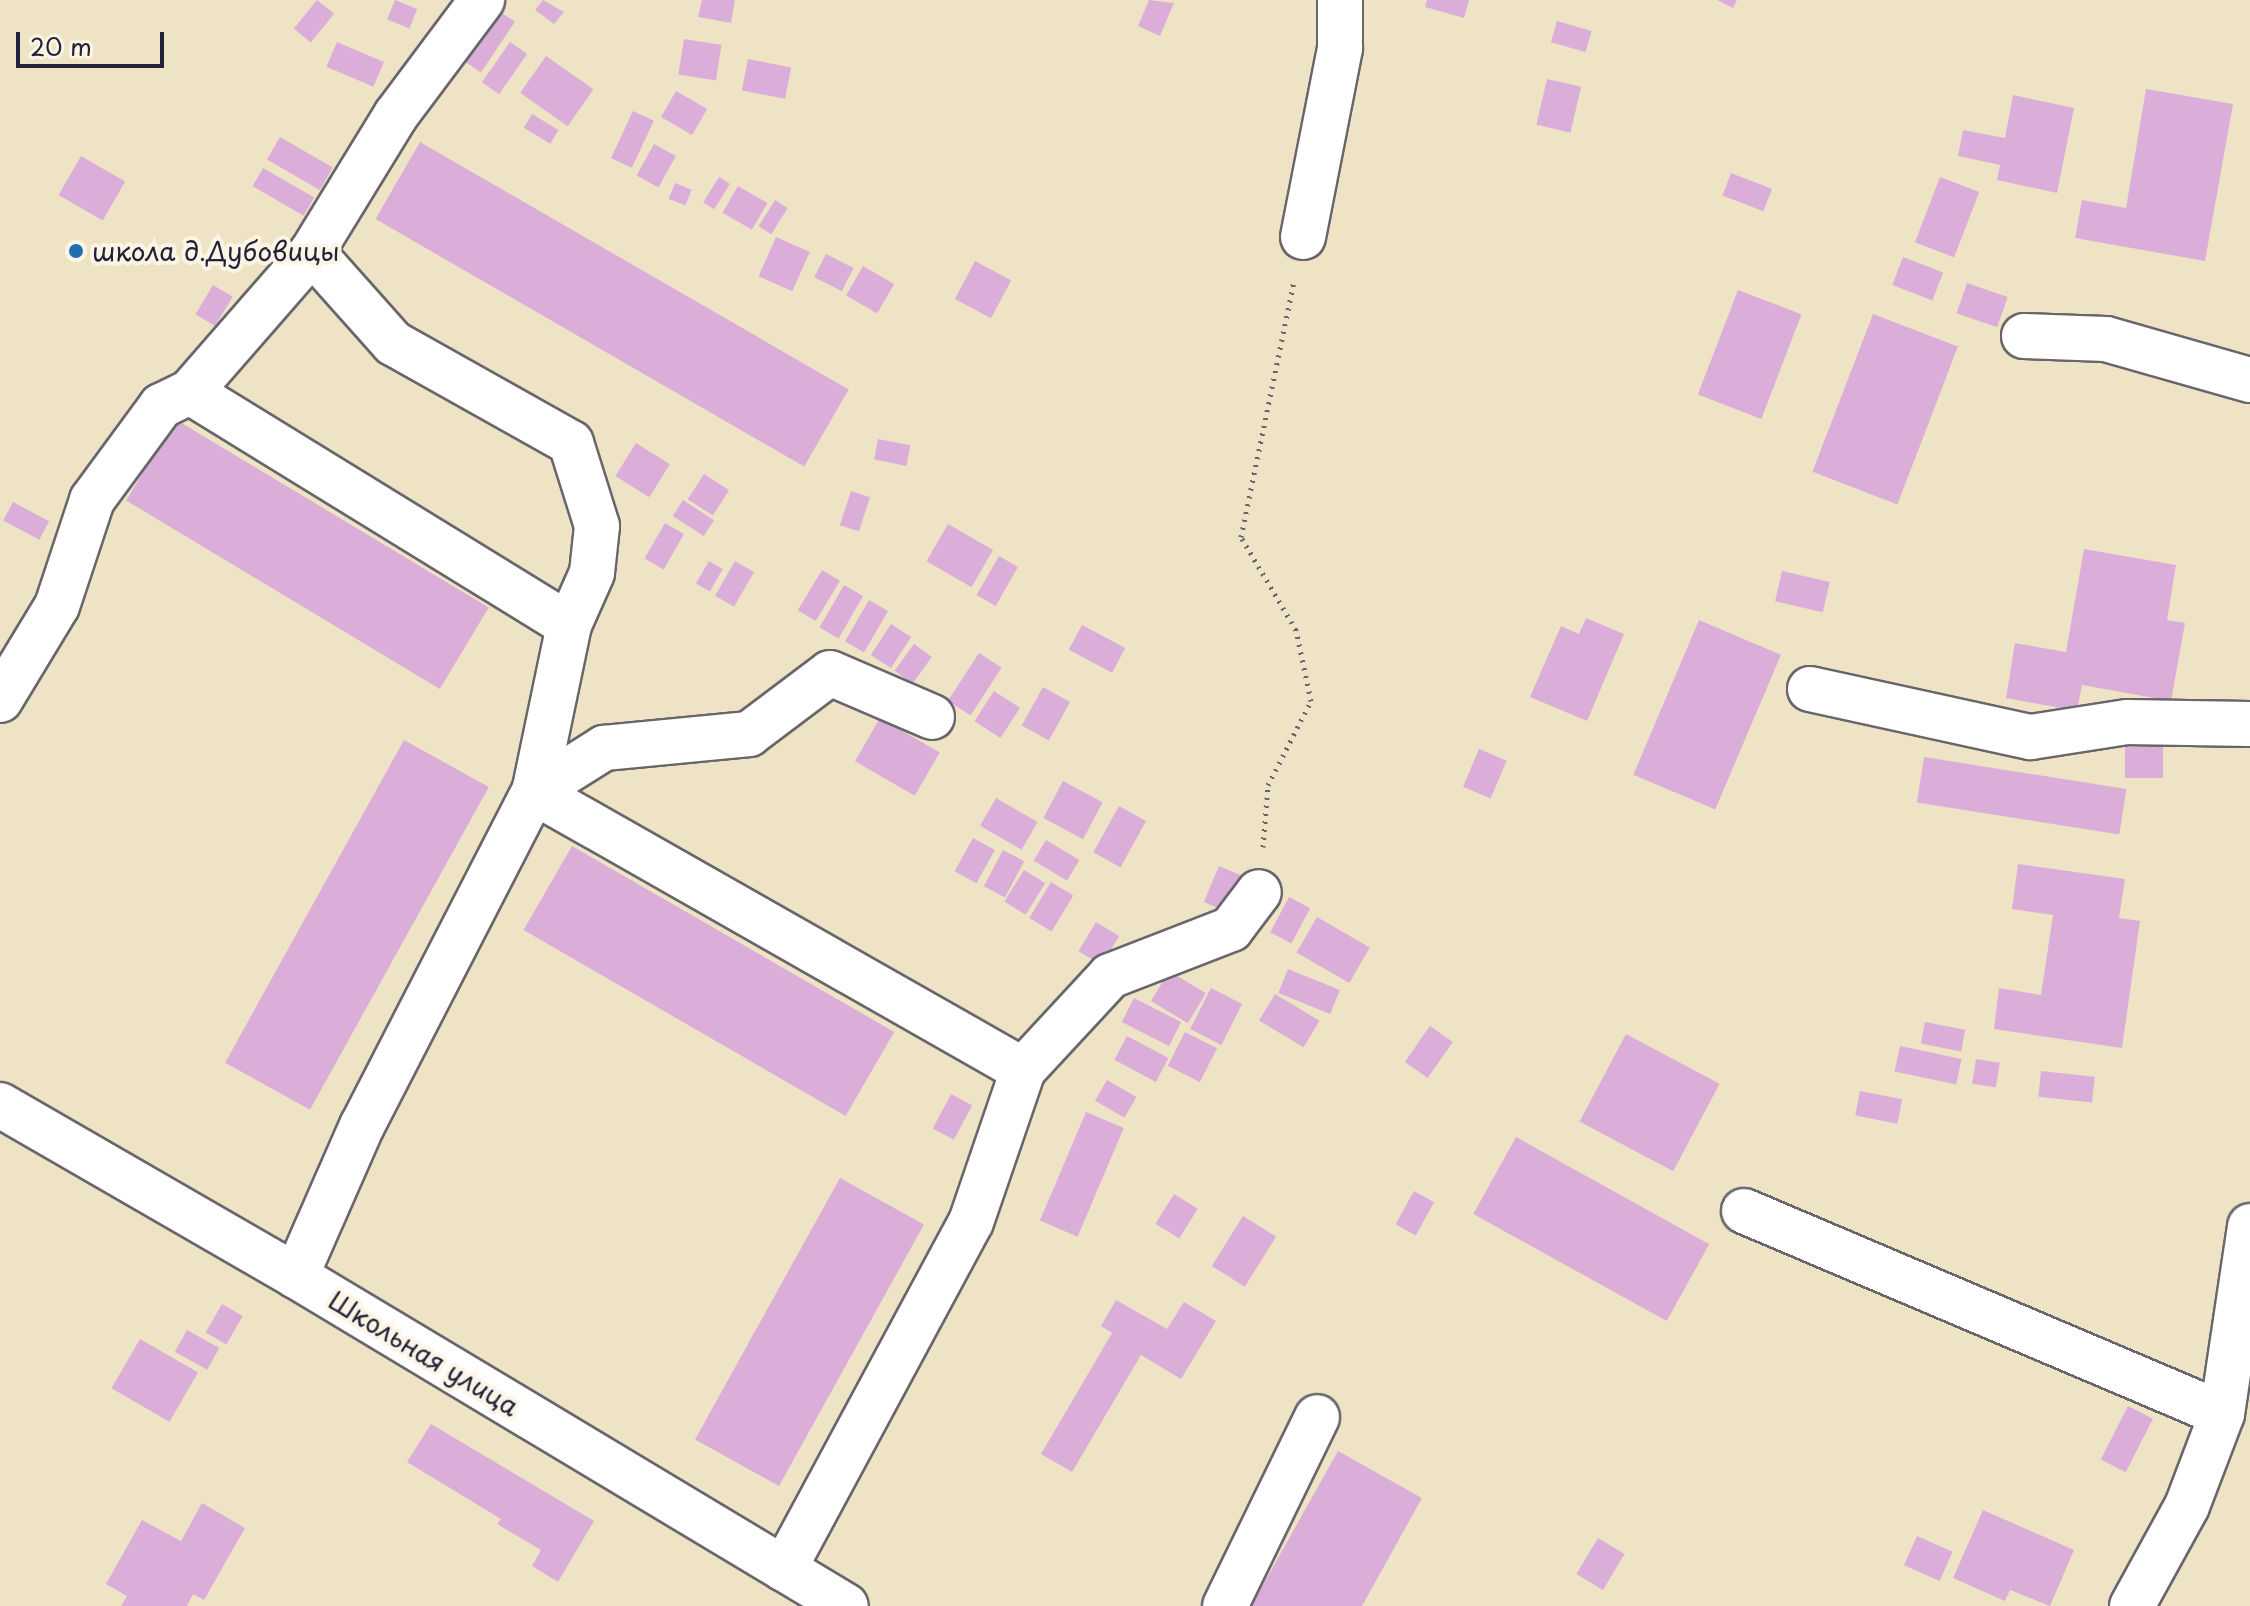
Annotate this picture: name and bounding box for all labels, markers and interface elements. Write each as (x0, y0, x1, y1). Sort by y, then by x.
scale bar (20, 16, 168, 66)
text: 20 m (30, 28, 92, 64)
place label: школа д.Дубовицы (92, 235, 339, 267)
marker: школа д.Дубовицы (67, 242, 85, 260)
street label: Школьная улица (323, 1284, 525, 1422)

